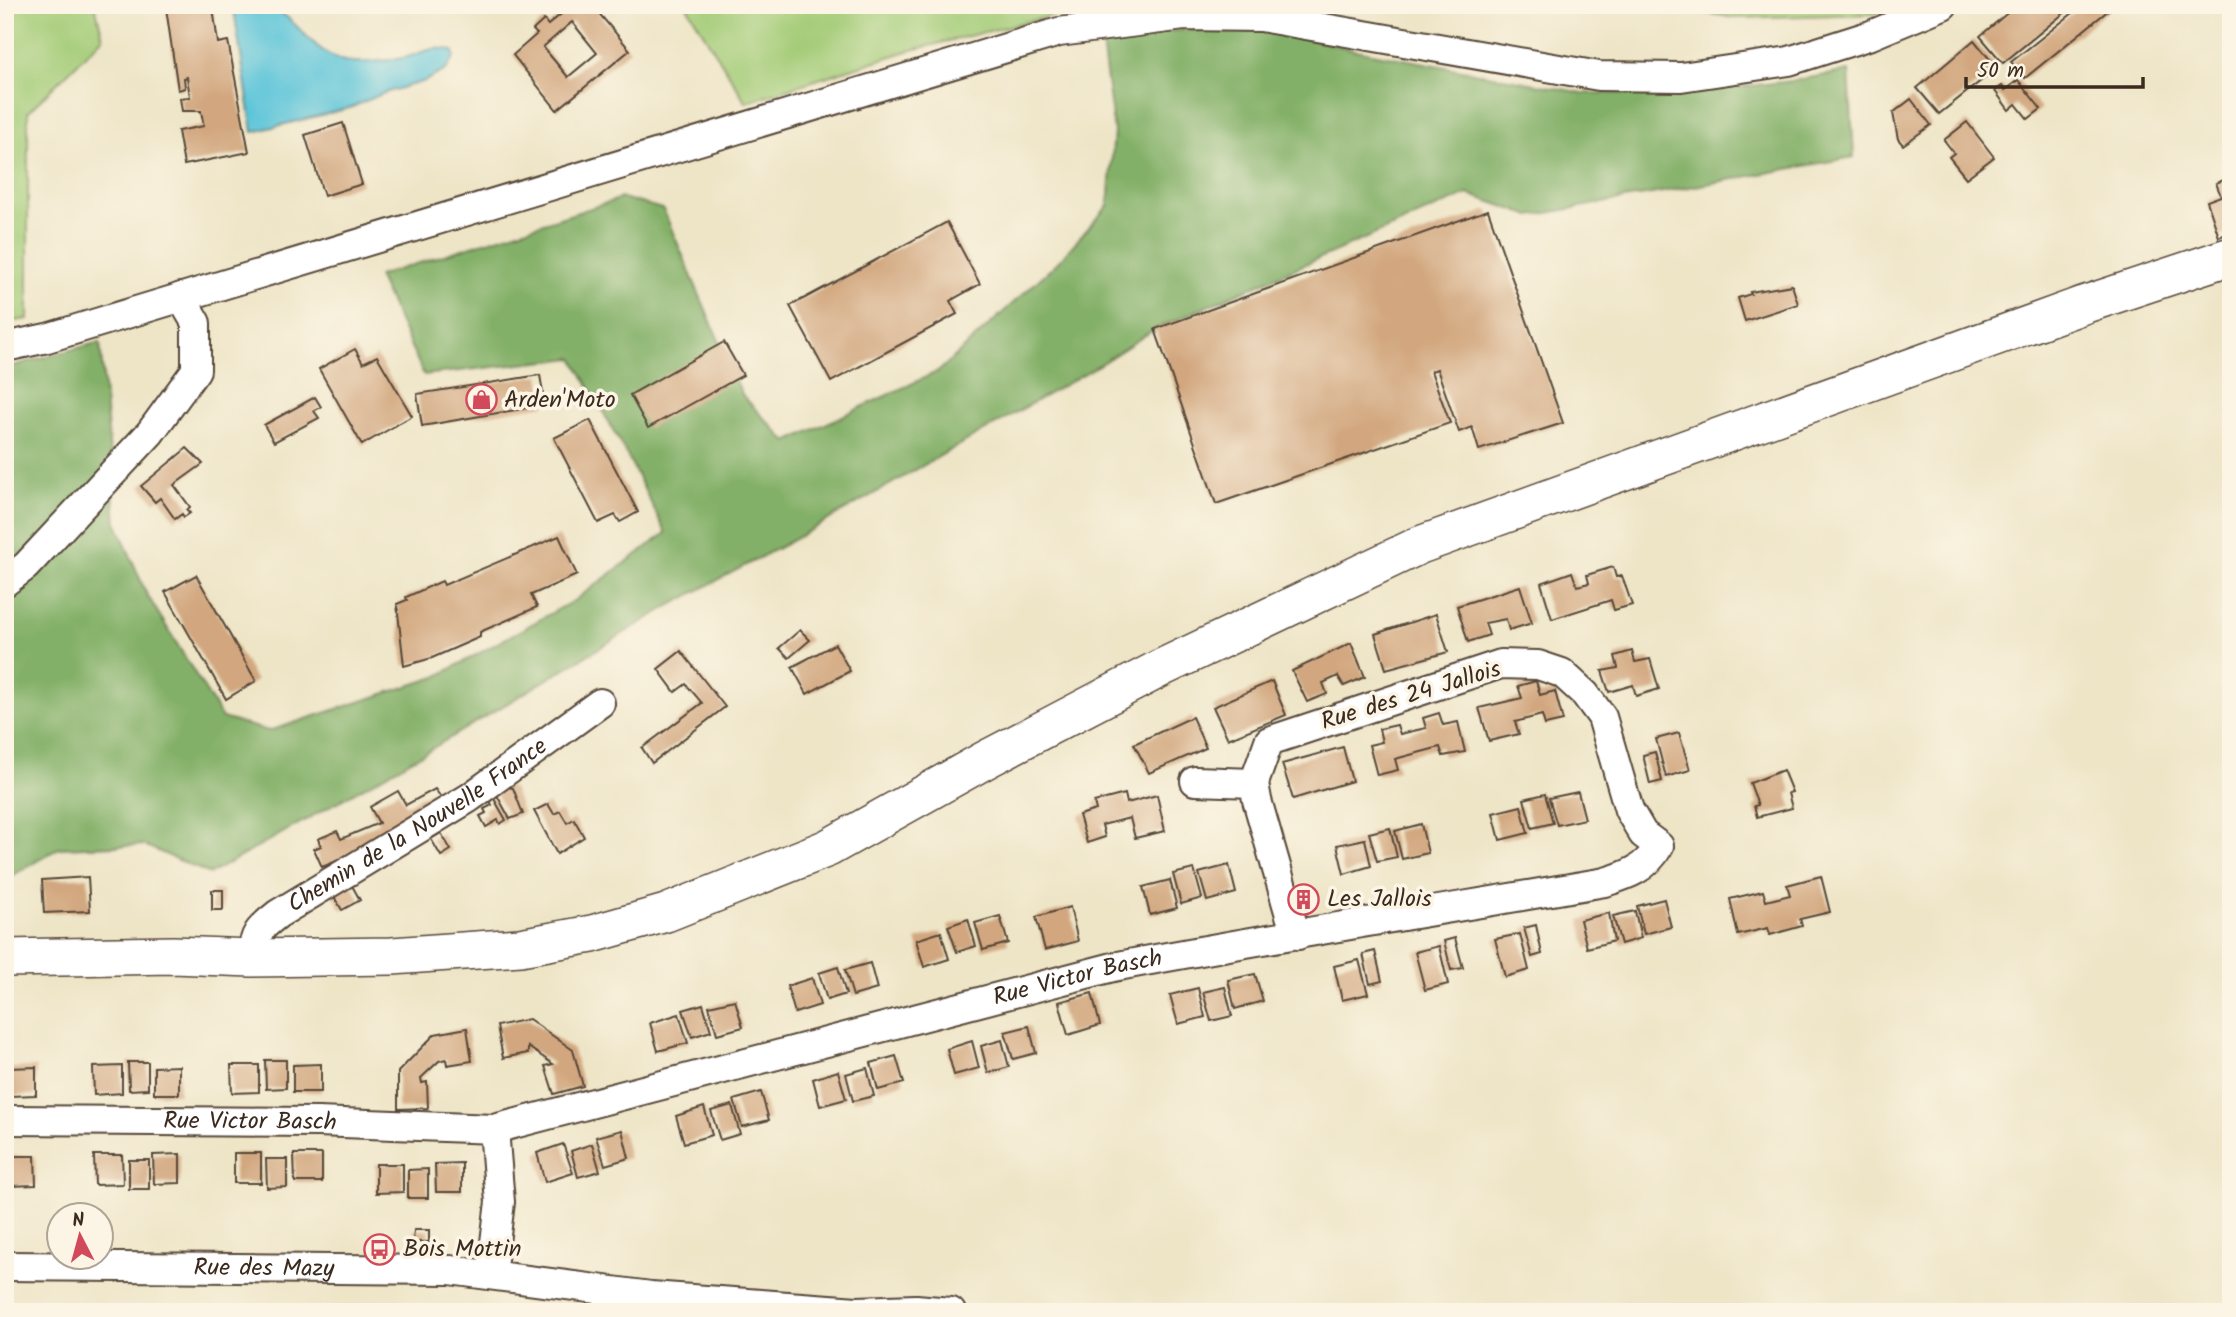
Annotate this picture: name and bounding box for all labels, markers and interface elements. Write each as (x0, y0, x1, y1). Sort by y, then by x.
scale bar (1966, 46, 2143, 90)
text: 50 m (1977, 55, 2024, 88)
place label: Arden'Moto (504, 381, 616, 420)
shop icon: Arden'Moto (464, 383, 498, 417)
street label: Rue des 24 Jallois (1316, 650, 1506, 742)
street label: Chemin de la Nouvelle France (280, 728, 556, 923)
place label: Les Jallois (1327, 880, 1432, 919)
building icon: Les Jallois (1287, 882, 1321, 916)
street label: Rue Victor Basch (988, 939, 1165, 1017)
street label: Rue Victor Basch (163, 1102, 337, 1142)
north arrow (46, 1202, 116, 1272)
text: N (71, 1206, 86, 1237)
place label: Bois Mottin (403, 1230, 522, 1269)
bus stop icon: Bois Mottin (363, 1232, 397, 1266)
street label: Rue des Mazy (193, 1248, 335, 1288)

